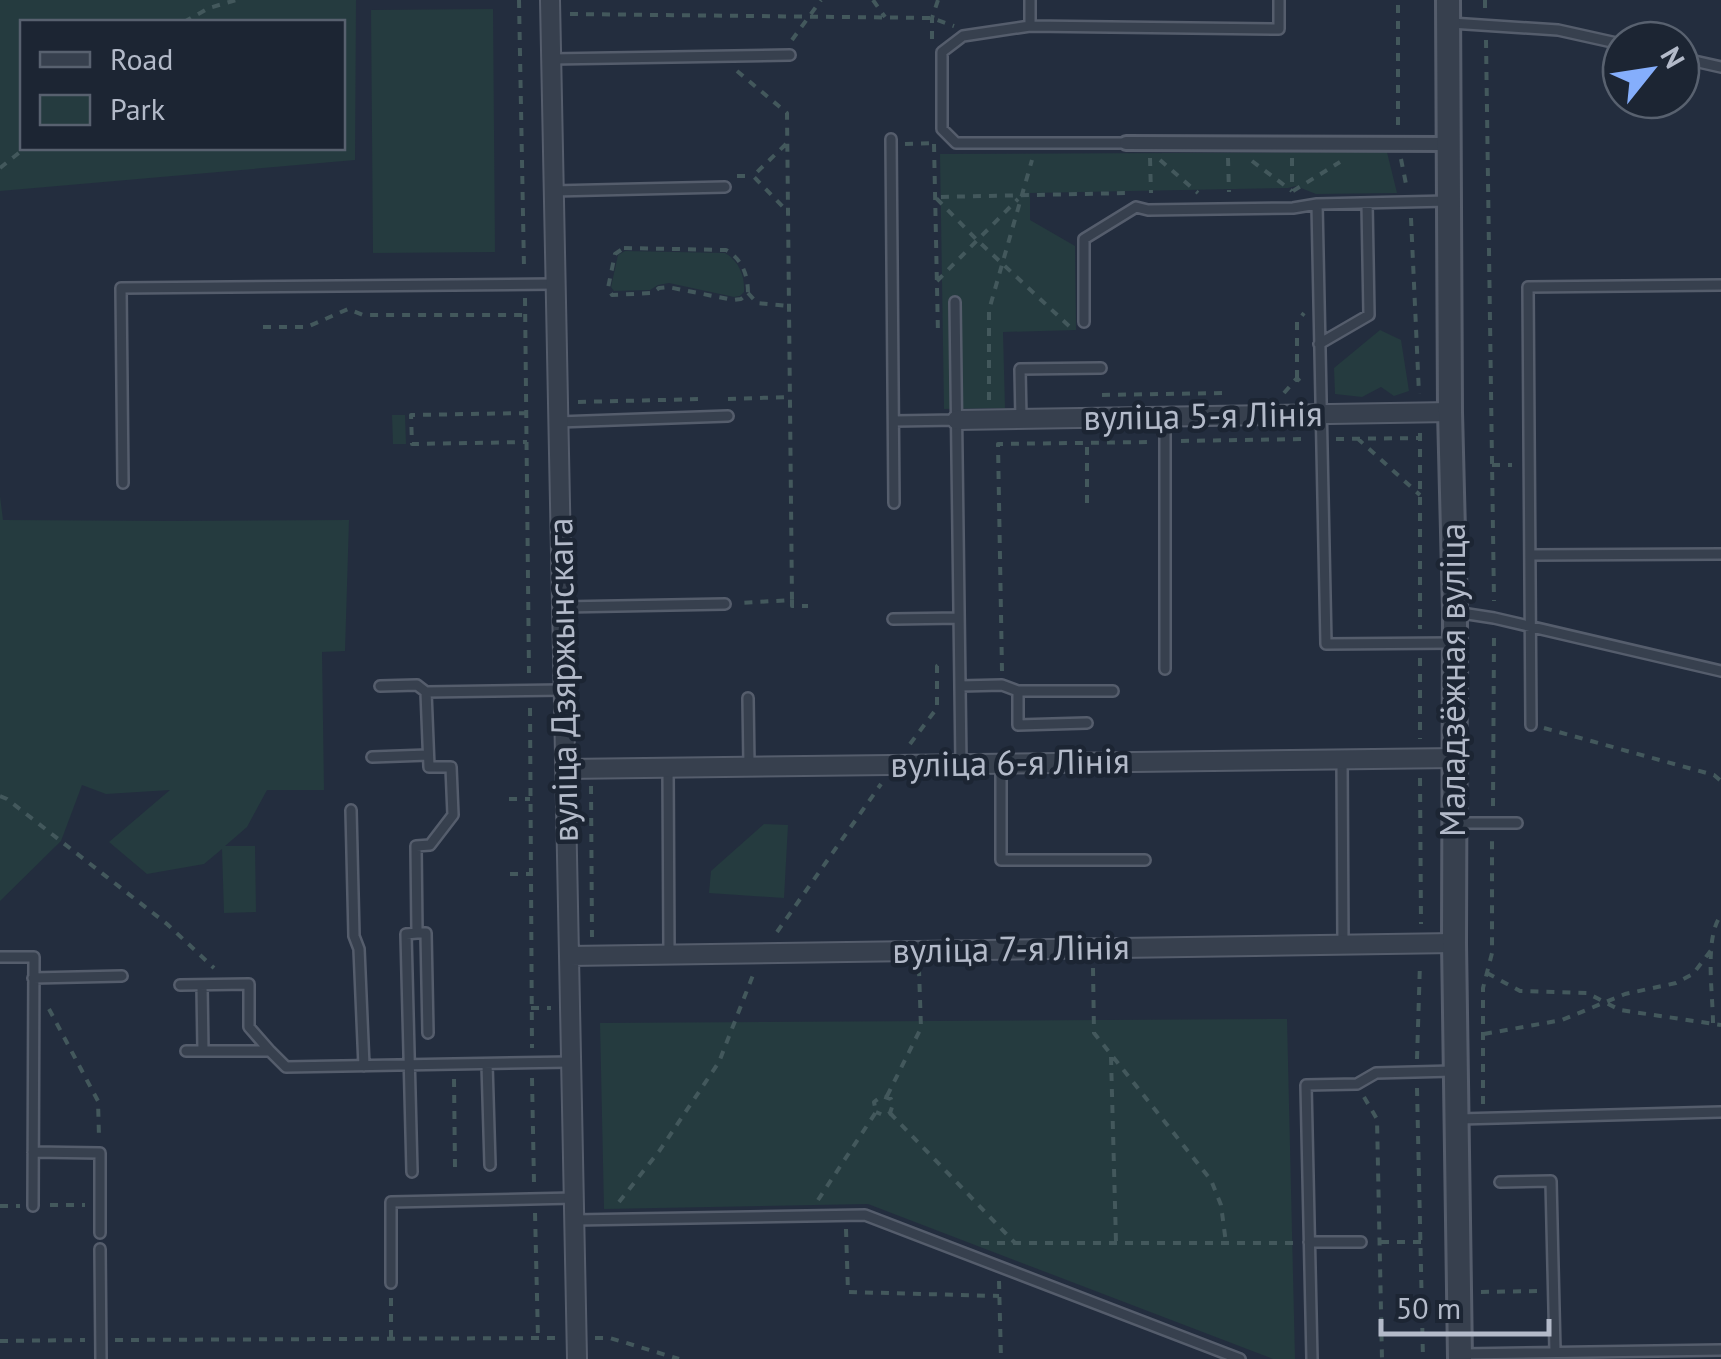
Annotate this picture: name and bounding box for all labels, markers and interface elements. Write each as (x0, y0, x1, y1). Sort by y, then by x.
legend (20, 20, 345, 150)
north arrow (1601, 20, 1701, 120)
text: Road (110, 39, 174, 78)
text: N (1652, 40, 1694, 74)
text: Park (110, 89, 166, 128)
street label: вуліца 5-я Лінія (1083, 390, 1323, 440)
street label: вуліца Дзяржынскага (536, 517, 588, 843)
street label: Маладзёжная вуліца (1429, 523, 1475, 837)
street label: вуліца 6-я Лінія (890, 737, 1130, 787)
street label: вуліца 7-я Лінія (892, 923, 1130, 973)
scale bar (1381, 1274, 1548, 1336)
text: 50 m (1396, 1288, 1461, 1327)

